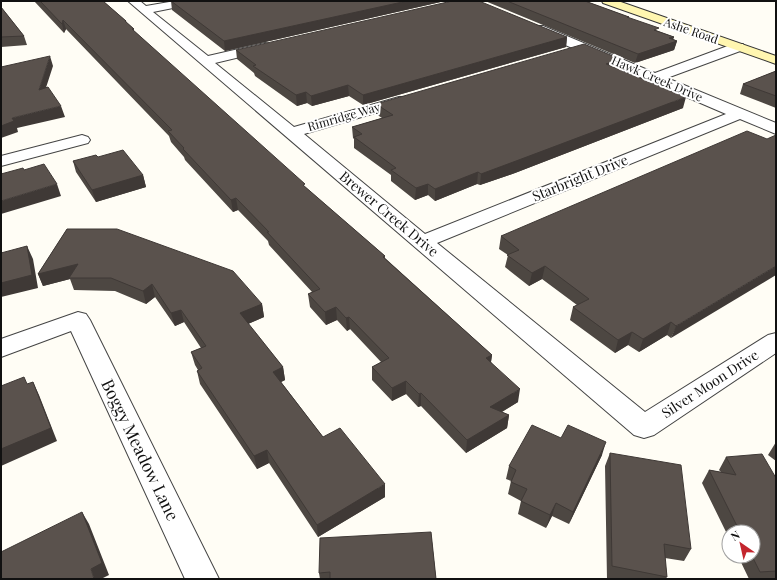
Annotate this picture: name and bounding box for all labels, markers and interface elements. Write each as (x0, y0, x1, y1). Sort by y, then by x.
street label: Ashe Road (661, 13, 721, 47)
street label: Hawk Creek Drive (609, 52, 705, 105)
street label: Rimridge Way (306, 98, 382, 134)
street label: Starbright Drive (529, 150, 631, 205)
street label: Brewer Creek Drive (336, 167, 443, 261)
street label: Silver Moon Drive (657, 345, 762, 422)
street label: Boggy Meadow Lane (97, 375, 185, 524)
north arrow (721, 524, 761, 564)
text: N (728, 527, 743, 544)

